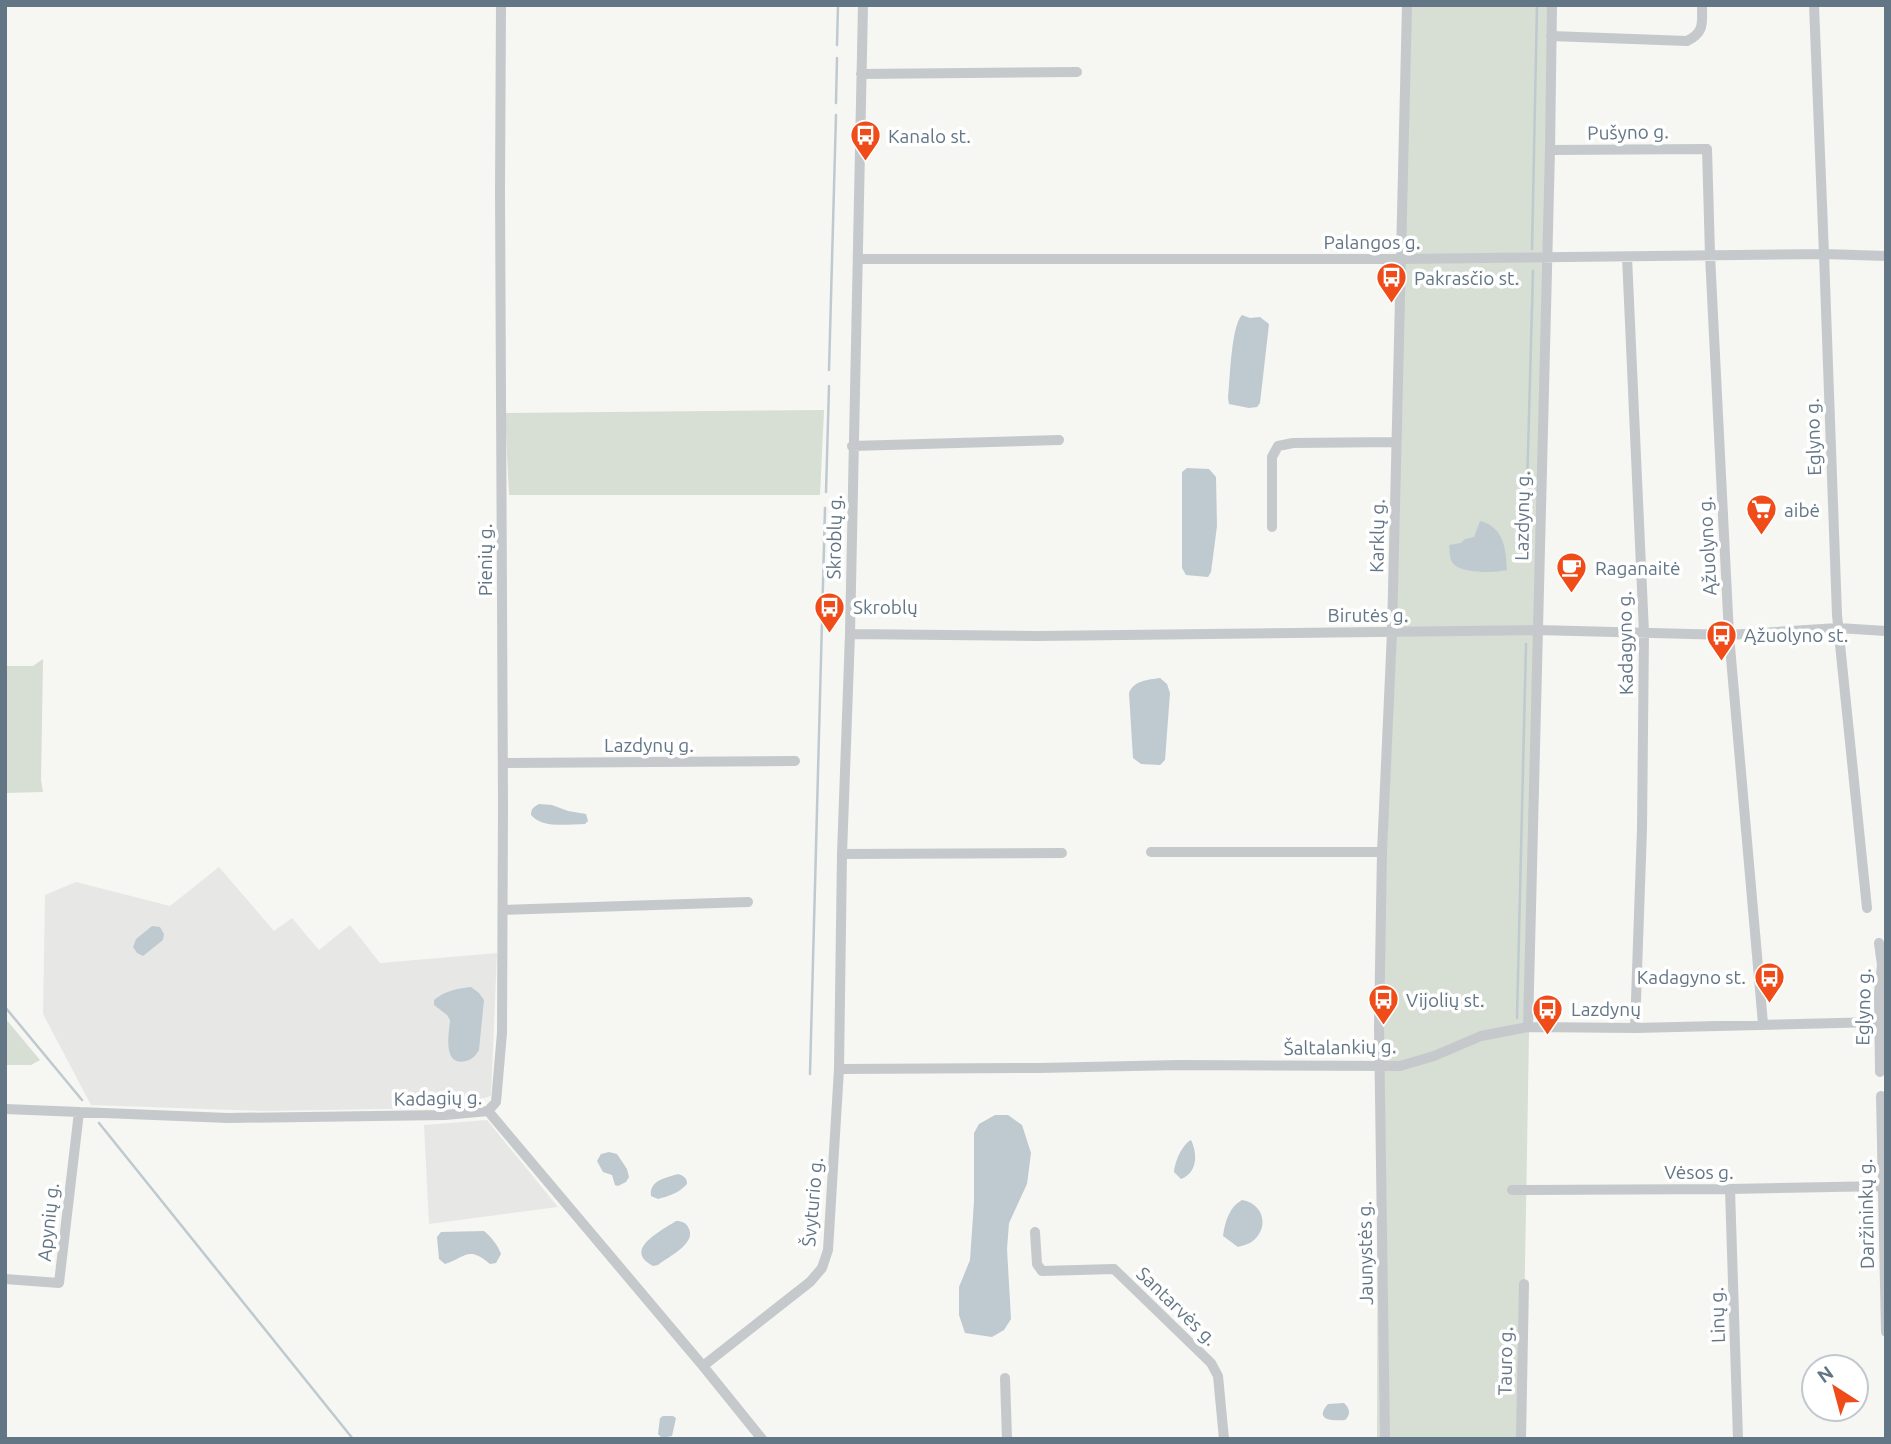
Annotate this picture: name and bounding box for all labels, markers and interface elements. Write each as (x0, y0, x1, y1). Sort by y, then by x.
bus stop icon: Kanalo st. (848, 119, 882, 163)
street label: Pušyno g. (1587, 120, 1669, 144)
place label: Kanalo st. (888, 125, 971, 147)
street label: Palangos g. (1324, 231, 1420, 253)
bus stop icon: Pakrasčio st. (1374, 261, 1408, 305)
place label: Pakrasčio st. (1414, 267, 1519, 289)
street label: Eglyno g. (1801, 398, 1825, 476)
street label: Lazdynų g. (1510, 471, 1534, 561)
supermarket icon: aibė (1744, 493, 1778, 537)
street label: Skroblų g. (822, 494, 846, 580)
street label: Ąžuolyno g. (1693, 496, 1721, 596)
street label: Karklų g. (1365, 499, 1389, 573)
place label: aibė (1784, 499, 1820, 521)
street label: Pienių g. (474, 524, 496, 596)
cafe icon: Raganaitė (1555, 551, 1589, 595)
place label: Raganaitė (1595, 557, 1680, 579)
bus stop icon: Skroblų (813, 590, 847, 634)
street label: Kadagyno g. (1613, 591, 1637, 695)
place label: Skroblų (853, 596, 918, 618)
street label: Birutės g. (1328, 604, 1408, 626)
bus stop icon: Ąžuolyno st. (1704, 618, 1738, 662)
place label: Ąžuolyno st. (1744, 624, 1848, 646)
street label: Lazdynų g. (604, 734, 694, 756)
bus stop icon: Kadagyno st. (1752, 960, 1786, 1004)
place label: Kadagyno st. (1637, 966, 1746, 988)
street label: Eglyno g. (1851, 968, 1875, 1046)
bus stop icon: Vijolių st. (1366, 983, 1400, 1027)
place label: Vijolių st. (1406, 989, 1484, 1011)
bus stop icon: Lazdynų (1531, 992, 1565, 1036)
place label: Lazdynų (1571, 998, 1641, 1020)
street label: Šaltalankių g. (1284, 1035, 1396, 1059)
street label: Kadagių g. (394, 1086, 482, 1110)
street label: Švyturio g. (797, 1156, 827, 1248)
street label: Daržininkų g. (1854, 1159, 1878, 1269)
street label: Vėsos g. (1664, 1161, 1734, 1183)
street label: Apynių g. (33, 1182, 63, 1262)
street label: Jaunystės g. (1353, 1201, 1377, 1305)
street label: Santarvės g. (1132, 1262, 1222, 1350)
street label: Linų g. (1705, 1287, 1729, 1343)
street label: Tauro g. (1493, 1326, 1517, 1396)
north arrow (1800, 1353, 1870, 1423)
text: N (1813, 1361, 1837, 1387)

